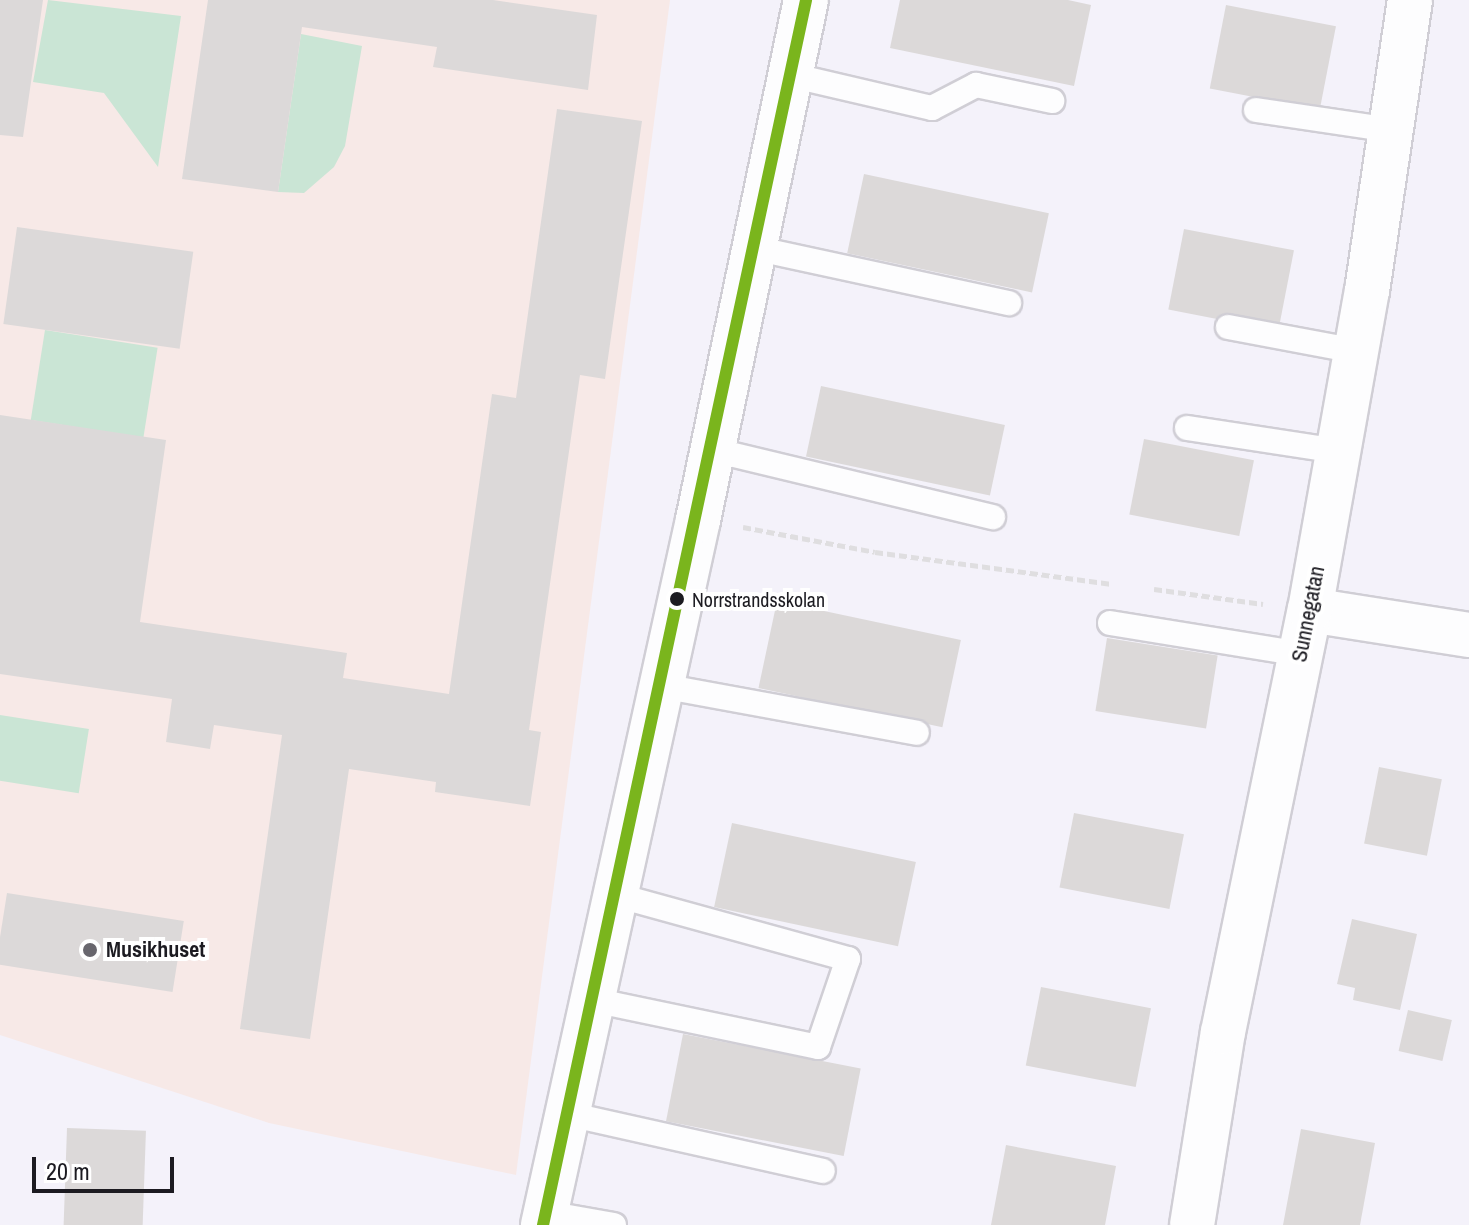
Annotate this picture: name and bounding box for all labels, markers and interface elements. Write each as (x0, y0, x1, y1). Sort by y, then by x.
street label: Sunnegatan (1286, 564, 1330, 664)
place label: Norrstrandsskolan (692, 587, 825, 611)
marker: Norrstrandsskolan (669, 591, 685, 607)
place label: Musikhuset (106, 937, 205, 963)
marker: Musikhuset (81, 941, 99, 959)
scale bar (36, 1141, 178, 1191)
text: 20 m (46, 1155, 90, 1187)

